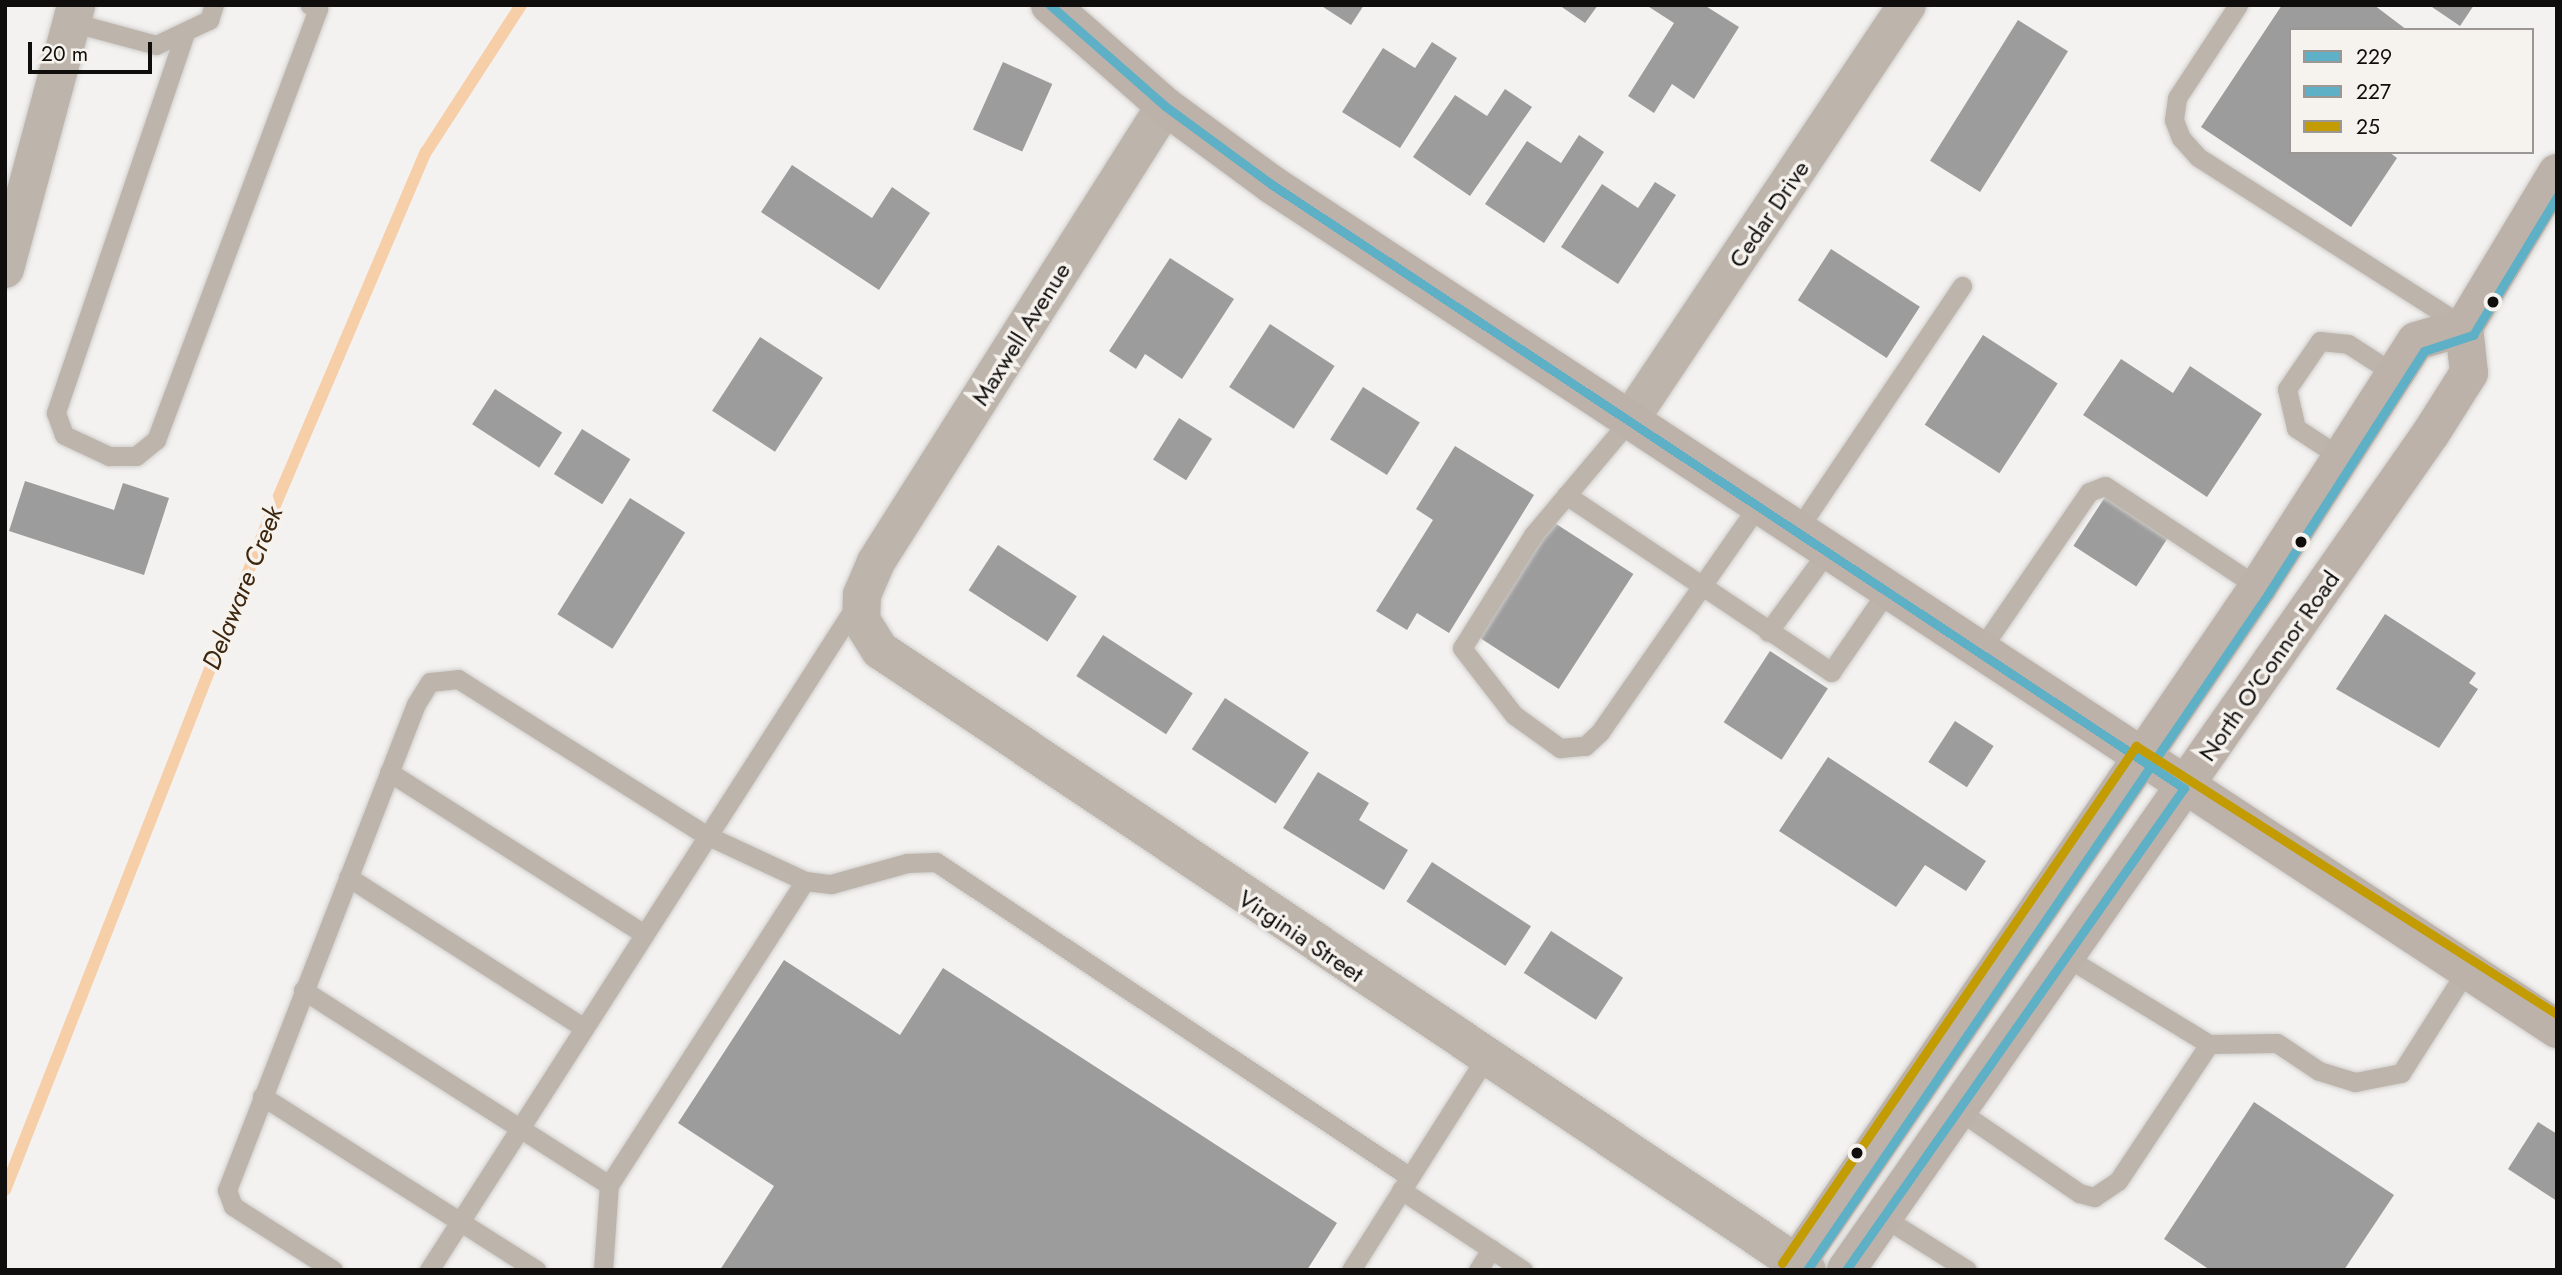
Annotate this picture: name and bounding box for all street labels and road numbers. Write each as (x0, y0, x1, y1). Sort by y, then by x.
street label: Cedar Drive (1723, 155, 1815, 273)
street label: Maxwell Avenue (966, 257, 1076, 411)
street label: North O'Connor Road (2192, 565, 2346, 767)
street label: Virginia Street (1233, 884, 1369, 988)

